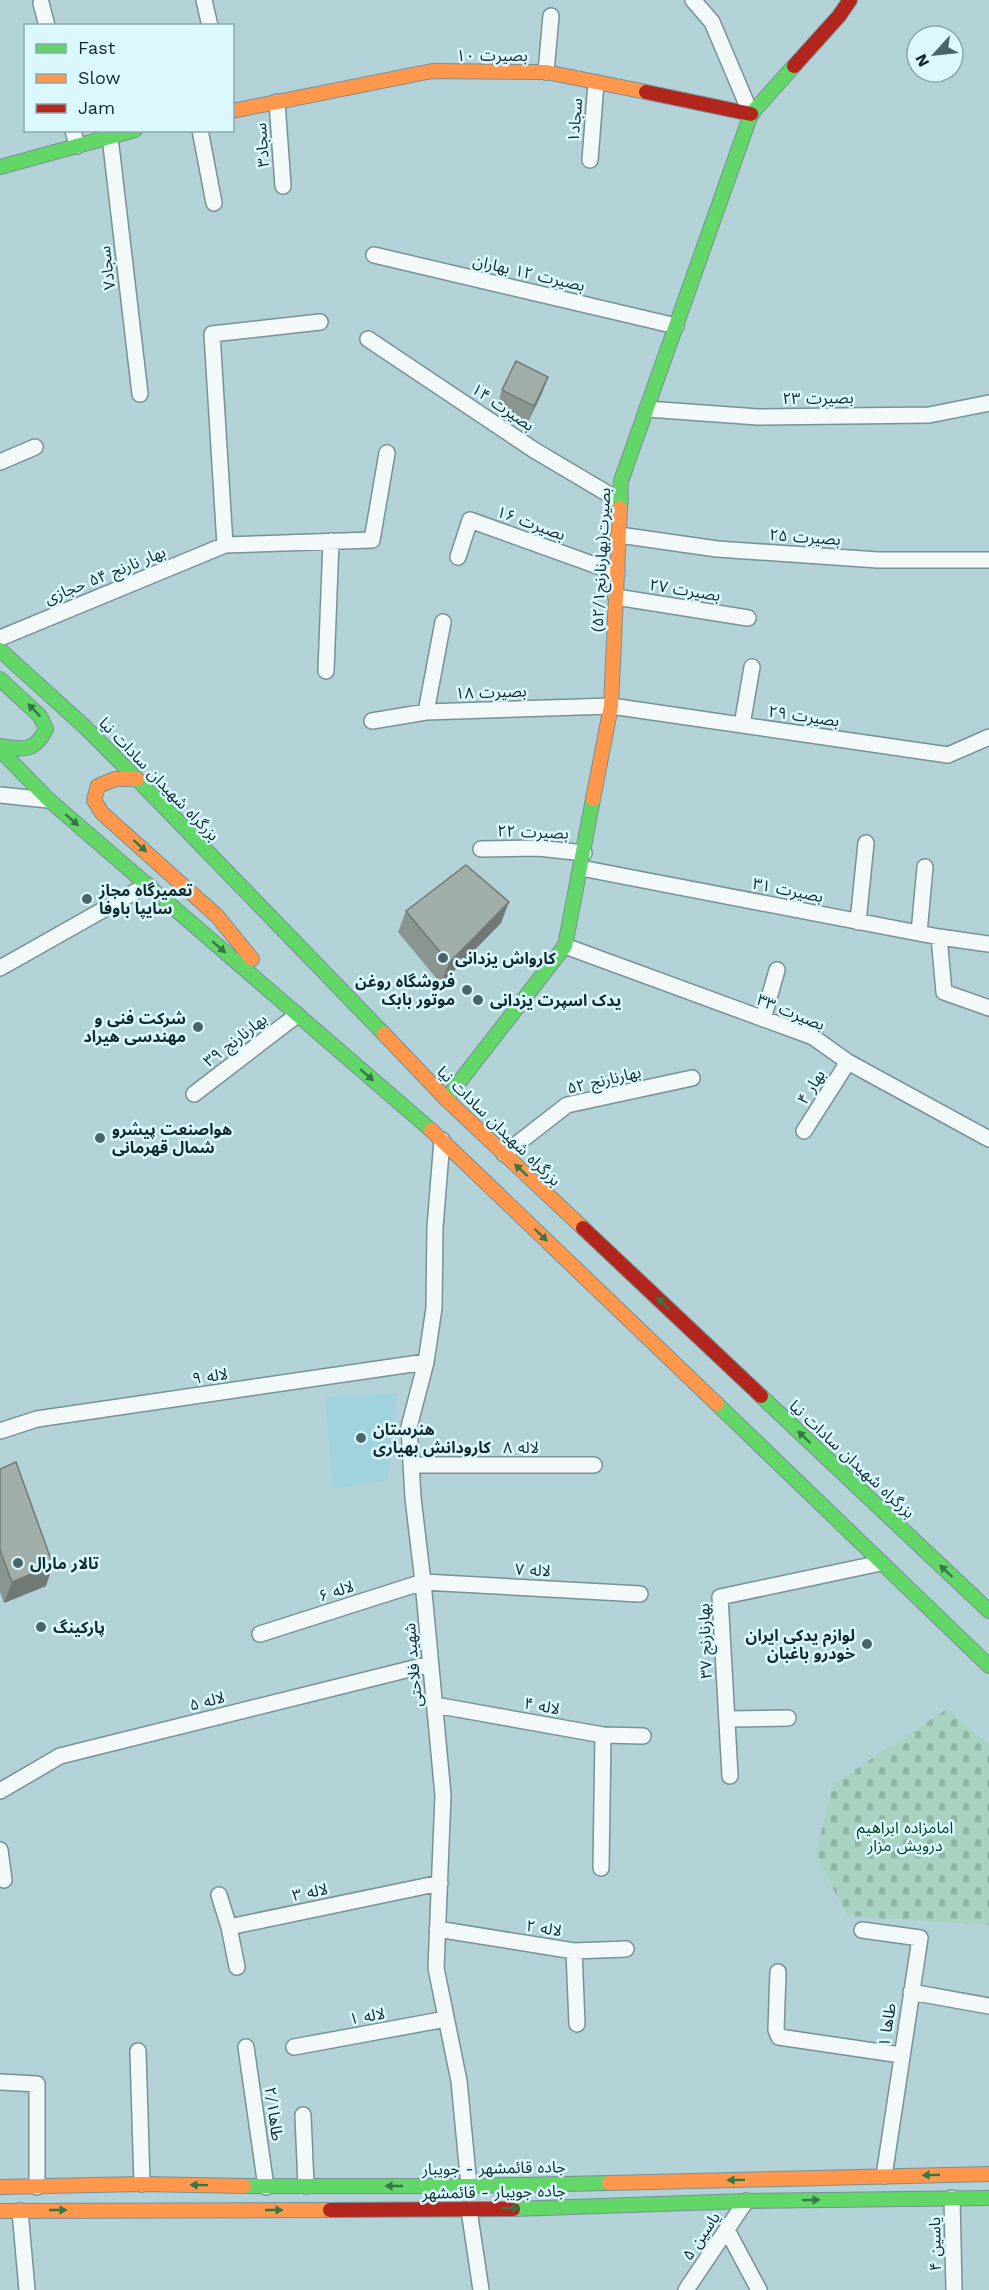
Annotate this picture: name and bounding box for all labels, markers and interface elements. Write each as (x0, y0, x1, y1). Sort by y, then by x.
legend (24, 24, 234, 132)
north arrow (905, 24, 965, 84)
text: Fast (78, 37, 116, 58)
street label: بصیرت ۱۰ (456, 46, 528, 65)
text: N (911, 51, 933, 70)
text: Slow (78, 67, 121, 88)
text: Jam (78, 97, 115, 118)
street label: سجاد۱ (564, 97, 586, 143)
street label: سجاد۳ (251, 122, 273, 168)
street label: سجاد۷ (95, 245, 119, 291)
street label: بصیرت ۱۲ بهاران (471, 251, 587, 295)
street label: بصیرت ۱۴ (468, 379, 538, 435)
street label: بصیرت ۲۳ (782, 388, 854, 408)
street label: بصیرت(بهارنارنج۵۲/۱) (588, 487, 617, 633)
street label: بصیرت ۱۶ (494, 502, 568, 544)
street label: بصیرت ۲۵ (769, 525, 841, 549)
street label: بهار نارنج ۵۴ حجازی (42, 542, 169, 611)
street label: بصیرت ۲۷ (648, 575, 722, 605)
street label: بصیرت ۱۸ (455, 681, 527, 703)
street label: بصیرت ۲۹ (767, 702, 841, 730)
one-way arrow (27, 703, 41, 717)
street label: بزرگراه شهیدان سادات نیا (95, 713, 223, 845)
one-way arrow (64, 813, 79, 826)
street label: بصیرت ۲۲ (497, 821, 569, 843)
one-way arrow (132, 839, 147, 853)
street label: بصیرت ۳۱ (751, 874, 825, 906)
place label: تعمیرگاه مجاز سایپا باوفا (98, 881, 193, 918)
marker: تعمیرگاه مجاز سایپا باوفا (80, 892, 94, 906)
one-way arrow (211, 941, 227, 954)
place label: کارواش یزدانی (455, 949, 556, 968)
marker: کارواش یزدانی (436, 951, 450, 965)
place label: فروشگاه روغن موتور بابک (355, 972, 455, 1009)
marker: فروشگاه روغن موتور بابک (460, 983, 474, 997)
street label: بصیرت ۳۳ (754, 990, 828, 1034)
place label: یدک اسپرت یزدانی (490, 991, 621, 1010)
marker: یدک اسپرت یزدانی (471, 993, 485, 1007)
place label: شرکت فنی و مهندسی هیراد (83, 1009, 186, 1046)
street label: بهارنارنج ۳۹ (199, 1009, 272, 1073)
marker: شرکت فنی و مهندسی هیراد (191, 1020, 205, 1034)
street label: بزرگراه شهیدان سادات نیا (433, 1062, 565, 1190)
street label: بهارنارنج ۵۲ (565, 1062, 643, 1101)
street label: بهار ۴ (793, 1066, 829, 1108)
one-way arrow (359, 1068, 374, 1081)
place label: هواصنعت پیشرو شمال قهرمانی (112, 1120, 232, 1157)
marker: هواصنعت پیشرو شمال قهرمانی (93, 1131, 107, 1145)
one-way arrow (514, 1163, 528, 1177)
one-way arrow (534, 1228, 548, 1242)
one-way arrow (656, 1297, 670, 1311)
street label: لاله ۹ (191, 1364, 229, 1388)
street label: بزرگراه شهیدان سادات نیا (785, 1396, 919, 1522)
place label: هنرستان کارودانش بهیاری (373, 1420, 491, 1457)
one-way arrow (797, 1430, 812, 1444)
marker: هنرستان کارودانش بهیاری (354, 1431, 368, 1445)
street label: لاله ۸ (503, 1438, 539, 1457)
place label: تالار مارال (30, 1554, 99, 1573)
marker: تالار مارال (11, 1556, 25, 1570)
street label: لاله ۷ (515, 1560, 551, 1580)
one-way arrow (939, 1564, 954, 1578)
street label: لاله ۶ (316, 1576, 356, 1606)
street label: بهارنارنج ۳۷ (694, 1603, 719, 1679)
place label: پارکینگ (53, 1618, 105, 1637)
marker: پارکینگ (34, 1620, 48, 1634)
street label: شهید فلاحتی (400, 1622, 426, 1708)
place label: لوازم یدکی ایران خودرو باغبان (746, 1626, 855, 1663)
marker: لوازم یدکی ایران خودرو باغبان (860, 1637, 874, 1651)
street label: لاله ۵ (187, 1687, 227, 1715)
street label: لاله ۴ (523, 1694, 561, 1718)
park label: امامزاده ابراهیم درویش مزار (857, 1818, 953, 1855)
street label: لاله ۳ (290, 1879, 330, 1905)
street label: لاله ۲ (525, 1916, 563, 1940)
street label: طاها ۱ (874, 2002, 900, 2048)
street label: لاله ۱ (348, 2004, 386, 2028)
street label: طاها۲/۱ (261, 2086, 287, 2143)
street label: جاده قائمشهر - جویبار (421, 2157, 566, 2179)
one-way arrow (921, 2171, 940, 2180)
one-way arrow (726, 2175, 745, 2185)
one-way arrow (189, 2180, 208, 2190)
one-way arrow (384, 2181, 403, 2191)
street label: جاده جویبار - قائمشهر (421, 2181, 566, 2203)
one-way arrow (802, 2195, 821, 2205)
one-way arrow (502, 2204, 521, 2213)
one-way arrow (49, 2205, 68, 2215)
one-way arrow (265, 2205, 284, 2215)
street label: یاسین ۵ (678, 2208, 724, 2264)
street label: یاسین ۴ (925, 2217, 945, 2271)

